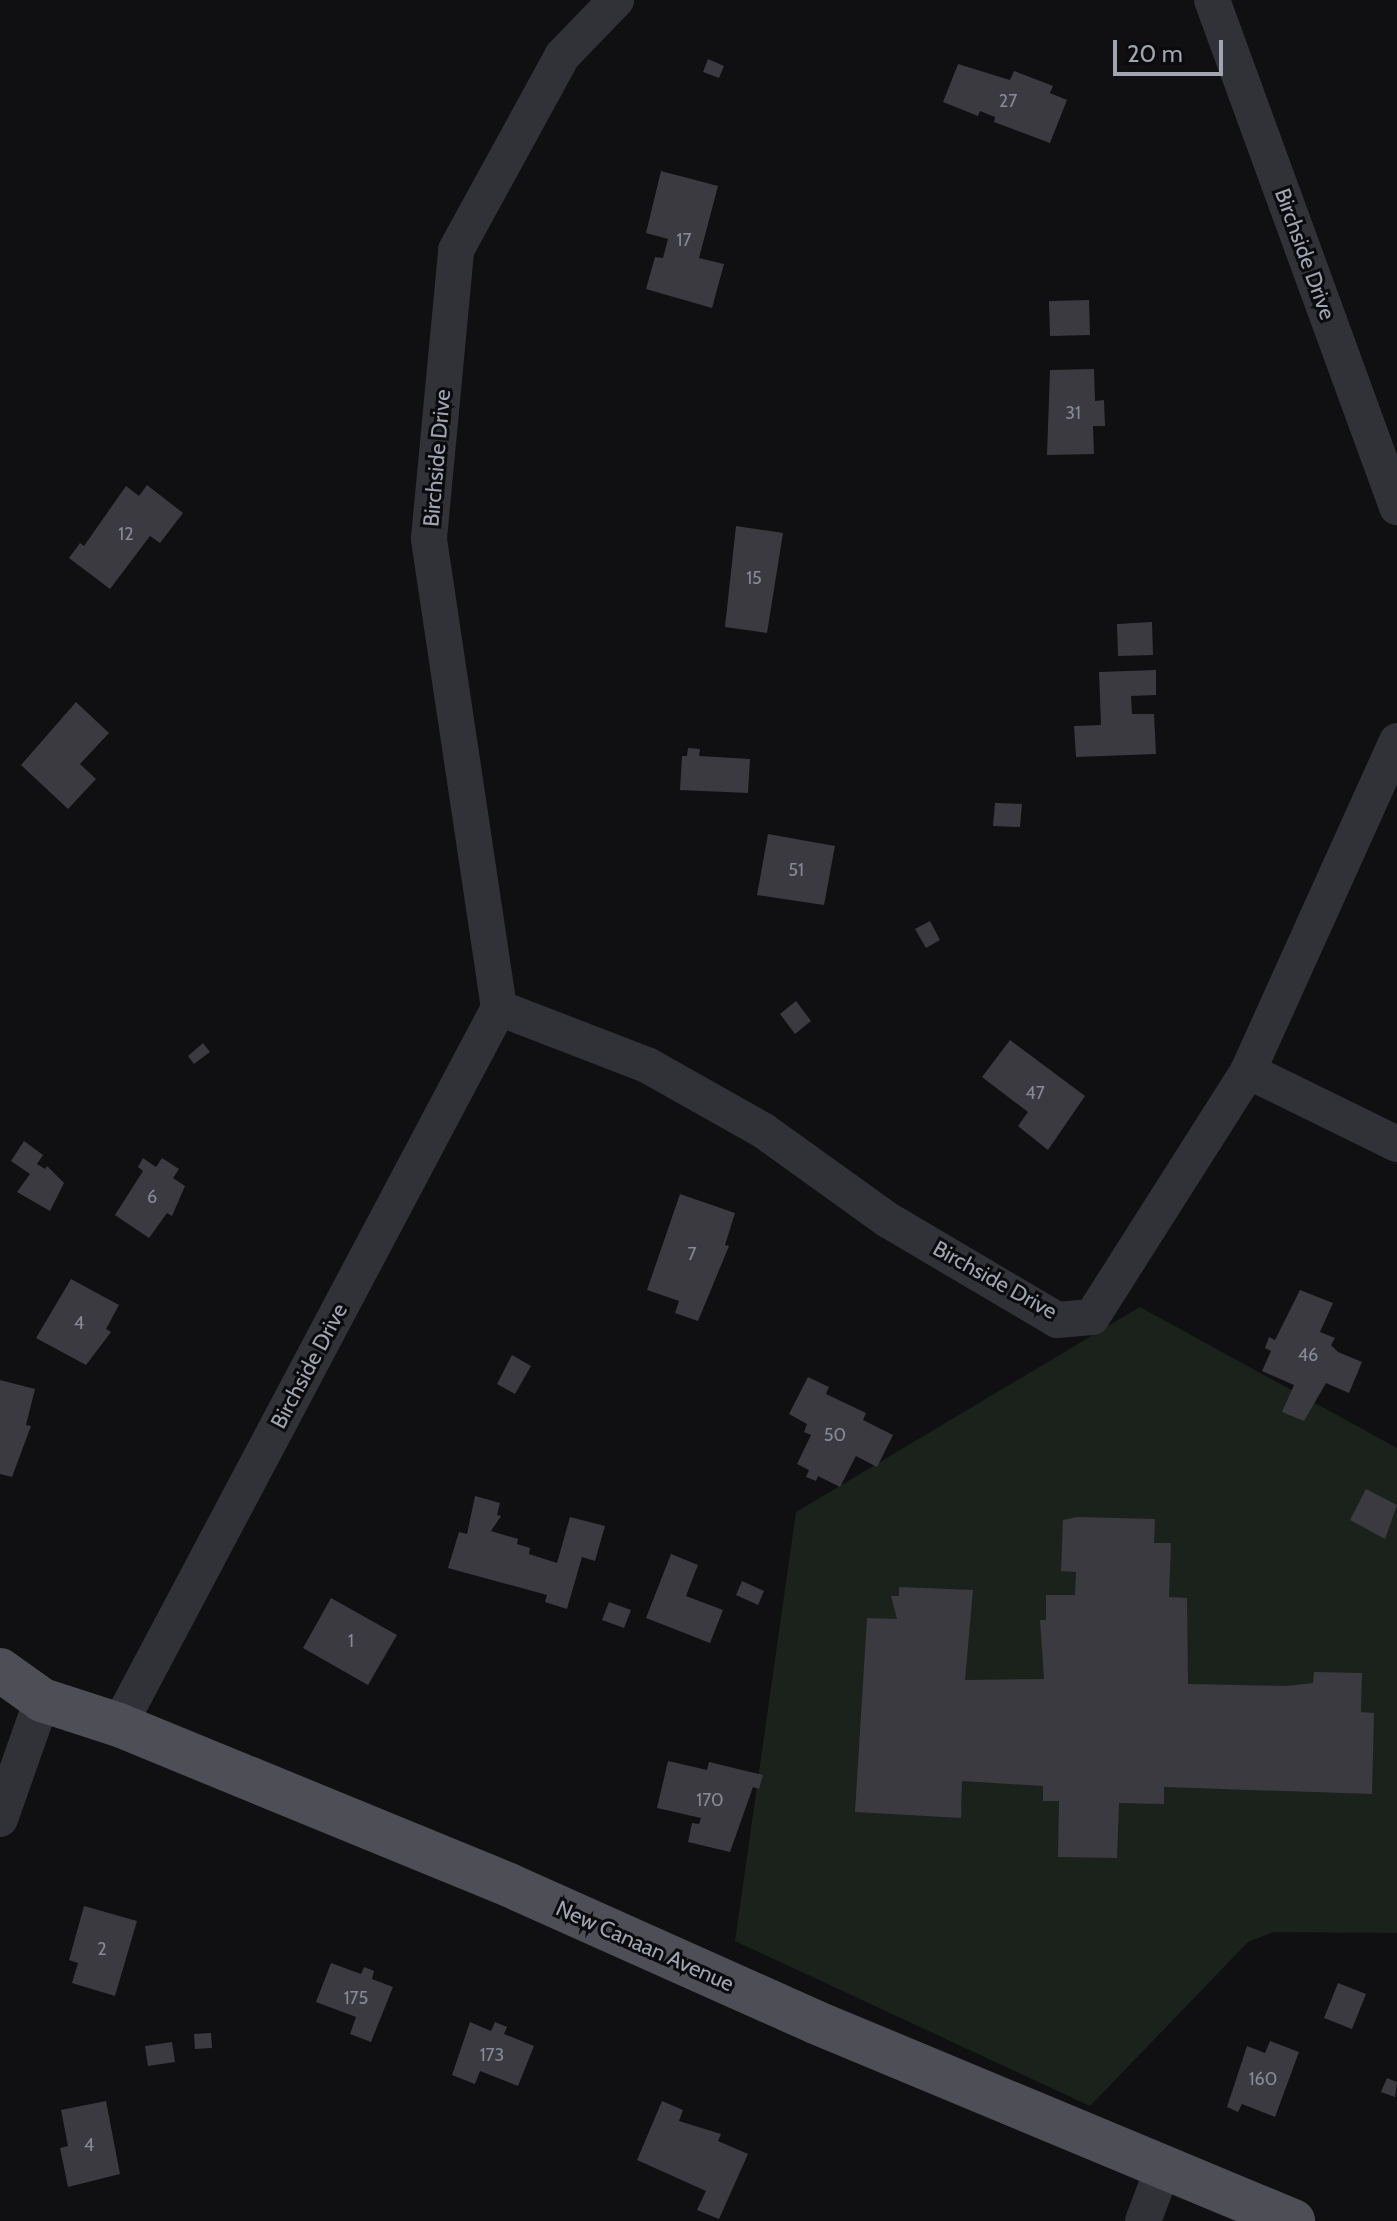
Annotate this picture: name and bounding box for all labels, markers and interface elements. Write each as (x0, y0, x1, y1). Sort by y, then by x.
scale bar (1117, 24, 1227, 74)
text: 20 m (1127, 39, 1183, 68)
house number: 27 (999, 90, 1017, 112)
street label: Birchside Drive (1269, 185, 1341, 323)
house number: 17 (677, 229, 691, 251)
street label: Birchside Drive (418, 388, 456, 528)
house number: 31 (1065, 402, 1081, 424)
house number: 12 (118, 523, 134, 545)
house number: 15 (746, 567, 762, 589)
house number: 51 (788, 859, 804, 881)
house number: 47 (1025, 1082, 1045, 1104)
house number: 6 (147, 1186, 157, 1208)
street label: Birchside Drive (928, 1235, 1062, 1325)
house number: 7 (687, 1243, 697, 1265)
street label: Birchside Drive (265, 1299, 353, 1433)
house number: 4 (74, 1312, 84, 1334)
house number: 46 (1298, 1344, 1318, 1366)
house number: 50 (824, 1424, 846, 1446)
house number: 1 (348, 1630, 354, 1652)
house number: 170 (696, 1789, 724, 1811)
street label: New Canaan Avenue (552, 1895, 738, 1997)
house number: 2 (97, 1938, 107, 1960)
house number: 175 (344, 1987, 368, 2009)
house number: 173 (480, 2044, 504, 2066)
house number: 160 (1249, 2068, 1277, 2090)
house number: 4 (84, 2134, 94, 2156)

